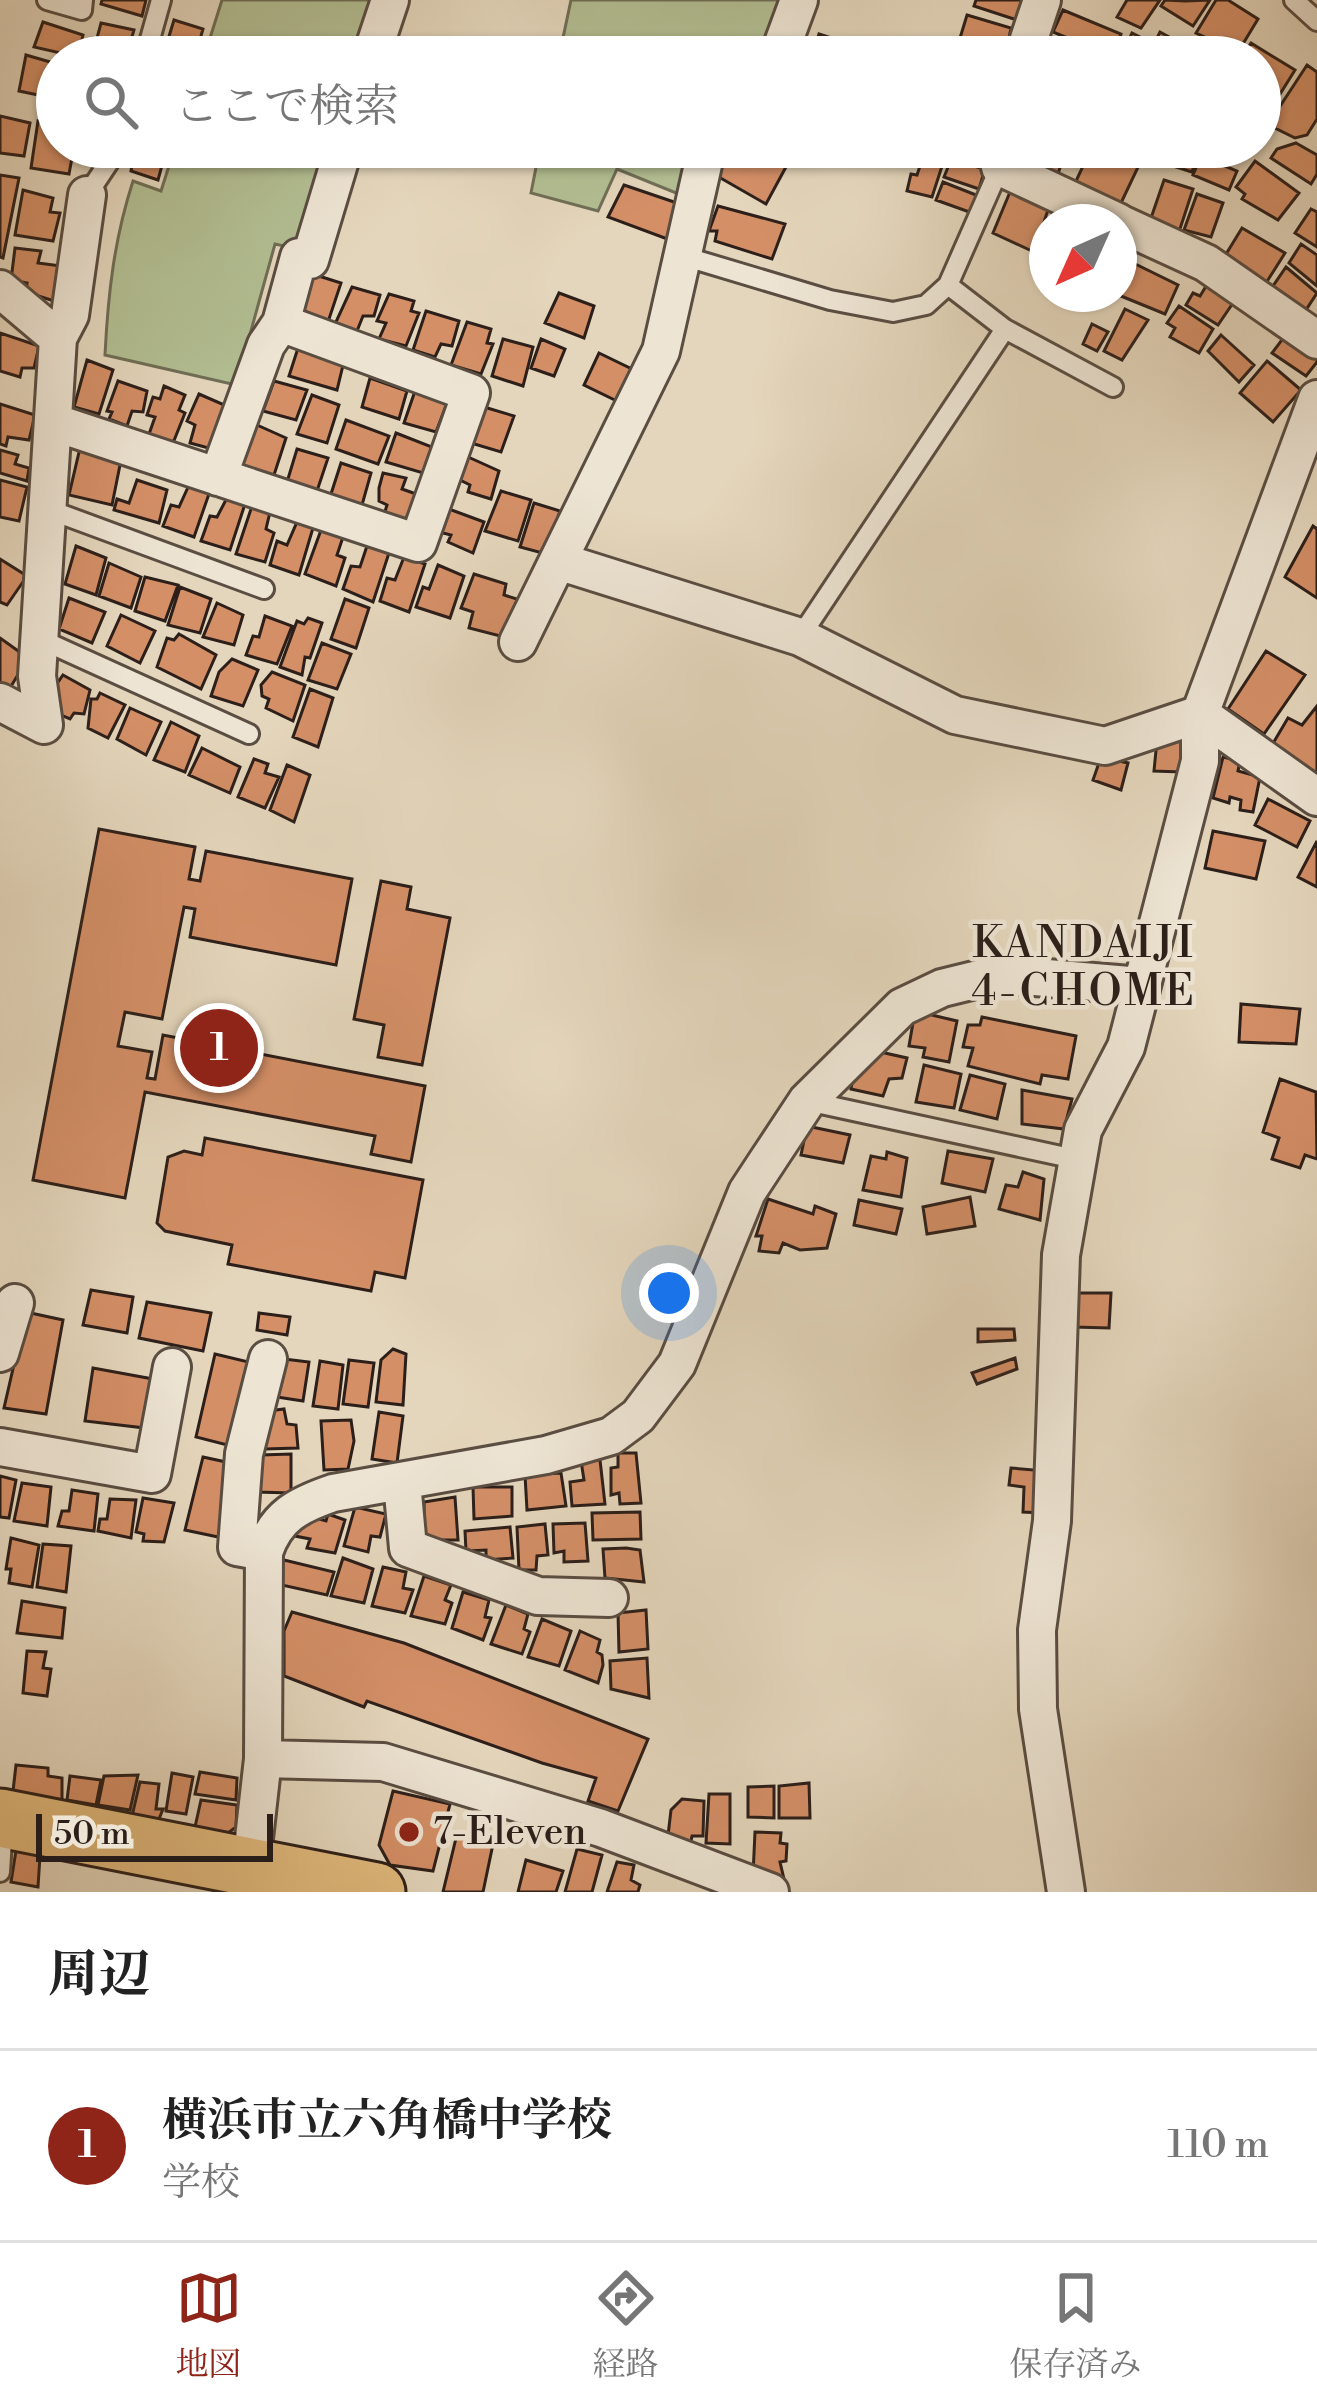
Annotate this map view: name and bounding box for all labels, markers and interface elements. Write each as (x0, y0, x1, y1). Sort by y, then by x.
search box (36, 36, 1281, 168)
icon: search (78, 69, 144, 135)
text: ここで検索 (174, 79, 399, 136)
north arrow (1029, 204, 1137, 312)
district label: KANDAIJI 4-CHOME (971, 918, 1197, 1019)
pin: 1 (180, 1003, 258, 1093)
your location (639, 1263, 699, 1323)
scale bar (36, 1808, 273, 1861)
place label: 7-Eleven (433, 1808, 587, 1857)
text: 50 m (54, 1814, 130, 1855)
marker: 7-Eleven (396, 1819, 422, 1845)
text: 周辺 (48, 1944, 150, 2008)
text: 横浜市立六角橋中学校 (162, 2093, 612, 2150)
text: 1 (78, 2121, 96, 2170)
text: 110 m (1167, 2121, 1269, 2170)
text: 学校 (162, 2159, 240, 2208)
tab: 地図 (176, 2265, 242, 2386)
tab: 経路 (593, 2265, 659, 2386)
tab: 保存済み (1010, 2265, 1142, 2386)

